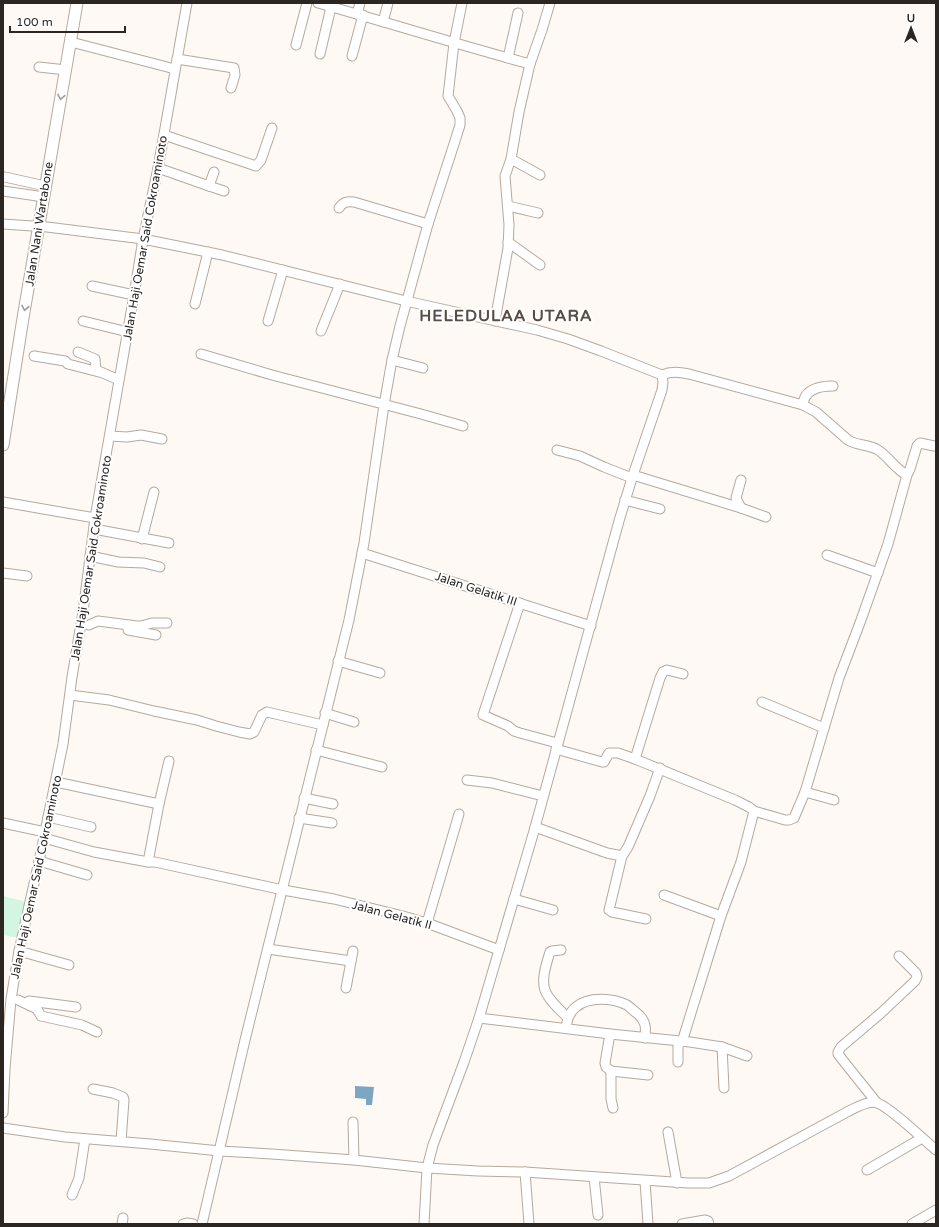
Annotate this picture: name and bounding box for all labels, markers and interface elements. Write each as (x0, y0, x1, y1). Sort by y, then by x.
scale bar (10, 8, 125, 34)
north arrow (891, 8, 931, 48)
text: U (907, 12, 915, 25)
text: 100 m (16, 15, 53, 29)
one-way arrow (57, 93, 66, 100)
street label: Jalan Haji Oemar Said Cokroaminoto (120, 134, 170, 342)
street label: Jalan Nani Wartabone (22, 161, 56, 287)
one-way arrow (21, 304, 30, 311)
district label: HELEDULAA UTARA (419, 306, 593, 326)
street label: Jalan Haji Oemar Said Cokroaminoto (68, 454, 114, 662)
street label: Jalan Gelatik III (433, 569, 519, 609)
street label: Jalan Haji Oemar Said Cokroaminoto (8, 774, 64, 980)
street label: Jalan Gelatik II (351, 898, 433, 932)

